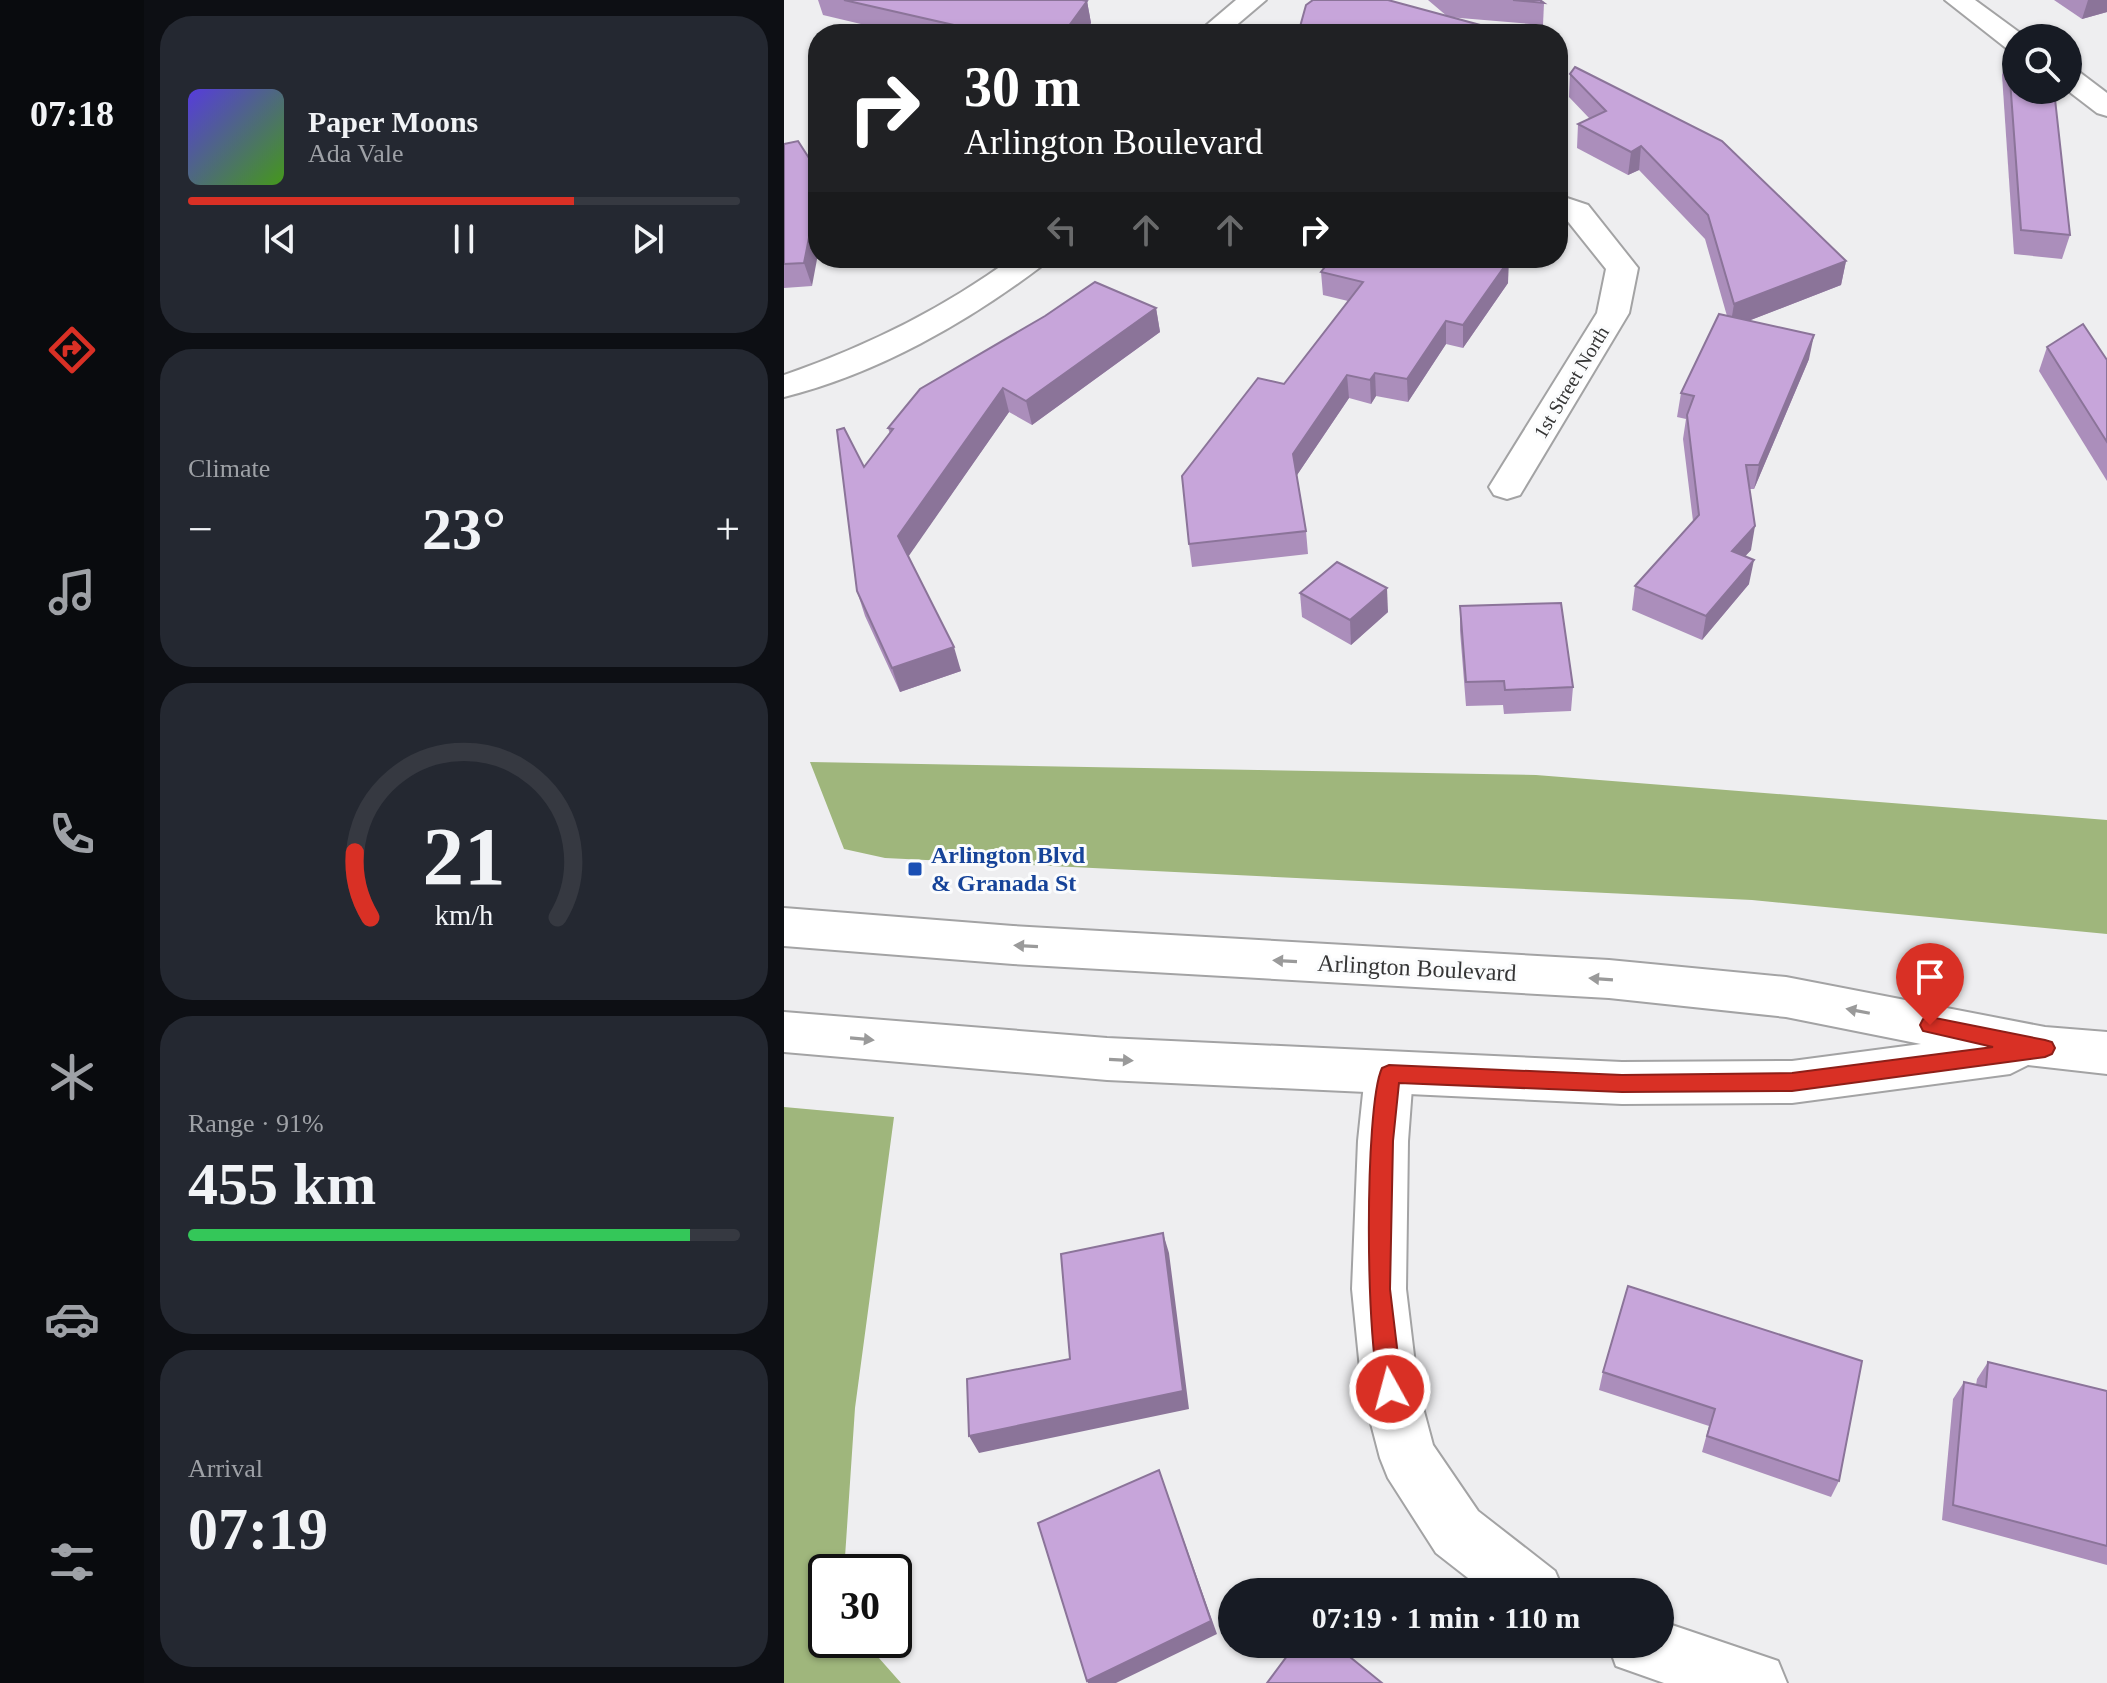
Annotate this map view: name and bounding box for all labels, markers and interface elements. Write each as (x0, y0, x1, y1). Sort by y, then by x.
map controls (2002, 24, 2082, 104)
button: search (2002, 24, 2082, 104)
icon: right (832, 56, 936, 160)
text: 30 m (964, 56, 1081, 118)
text: 07:18 (30, 94, 114, 134)
text: Paper Moons (308, 105, 478, 138)
text: Arlington Boulevard (964, 122, 1263, 162)
text: Ada Vale (308, 139, 404, 168)
icon: left (1040, 208, 1084, 252)
icon: ahead (1124, 208, 1168, 252)
icon: ahead (1208, 208, 1252, 252)
icon: right (1292, 208, 1336, 252)
icon: previous (258, 217, 302, 261)
icon: pause (442, 217, 486, 261)
icon: next (626, 217, 670, 261)
icon: directions (44, 322, 100, 378)
street label: 1st Street North (1529, 322, 1613, 442)
text: Climate (188, 454, 270, 483)
text: 23° (422, 496, 506, 562)
text: − (188, 505, 213, 554)
text: + (715, 505, 740, 554)
icon: music (44, 564, 100, 620)
icon: phone (44, 806, 100, 862)
text: 21 (422, 809, 506, 901)
place label: Arlington Blvd & Granada St (931, 842, 1086, 896)
marker: Arlington Blvd & Granada St (906, 860, 924, 878)
text: km/h (435, 900, 493, 931)
one-way arrow (1013, 939, 1038, 952)
pin (1896, 943, 1964, 1025)
street label: Arlington Boulevard (1317, 950, 1517, 986)
one-way arrow (1272, 954, 1297, 967)
icon: arrive (1908, 955, 1952, 999)
one-way arrow (1588, 972, 1613, 985)
one-way arrow (1846, 1004, 1871, 1017)
one-way arrow (850, 1033, 875, 1046)
icon: climate (44, 1049, 100, 1105)
one-way arrow (1109, 1053, 1134, 1066)
text: Range · 91% (188, 1109, 324, 1138)
text: 455 km (188, 1151, 376, 1217)
icon: car (44, 1291, 100, 1347)
position arrow (1348, 1347, 1432, 1431)
text: Arrival (188, 1454, 263, 1483)
text: 07:19 (188, 1496, 328, 1562)
icon: filters (44, 1534, 100, 1590)
speed limit sign: 30 (808, 1554, 912, 1658)
text: 07:19 · 1 min · 110 m (1312, 1601, 1580, 1634)

